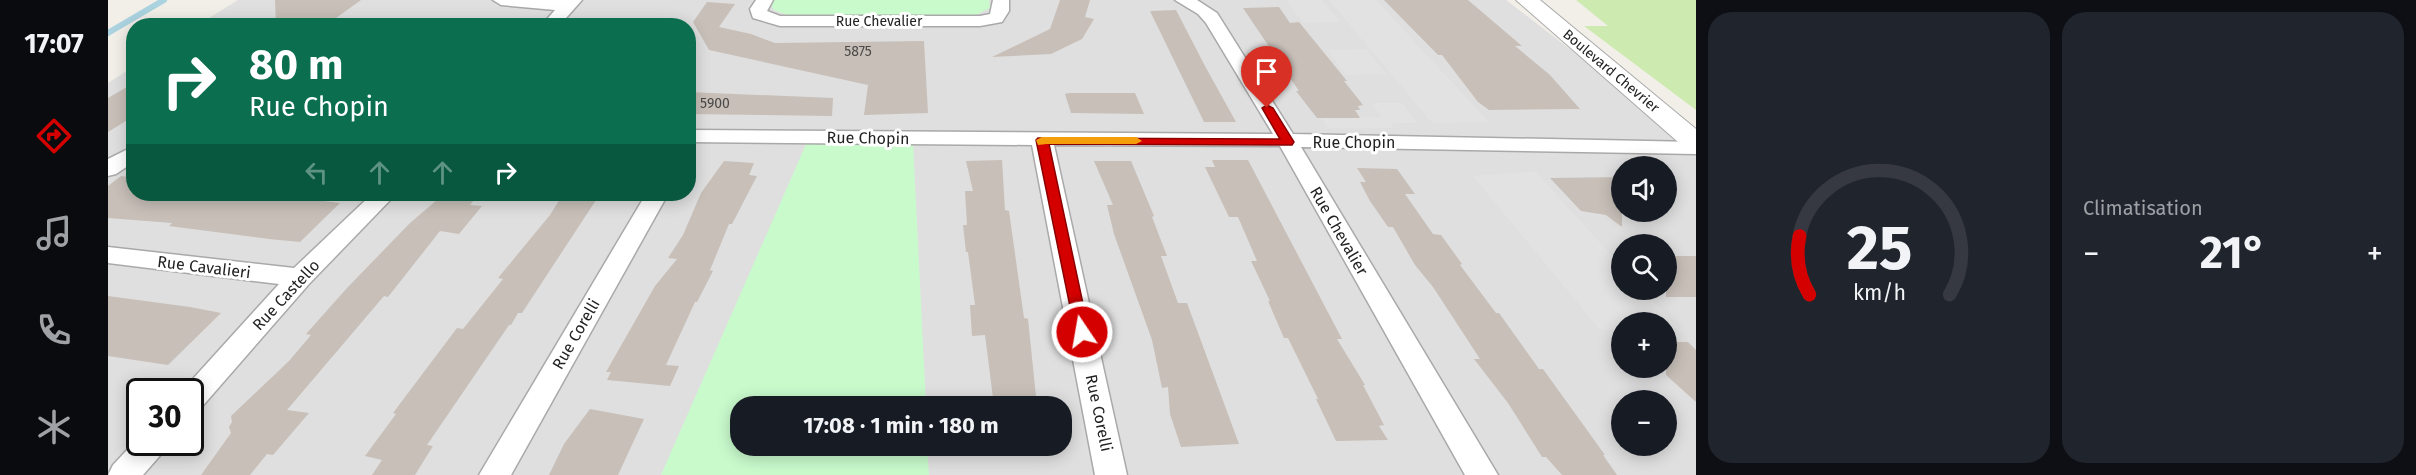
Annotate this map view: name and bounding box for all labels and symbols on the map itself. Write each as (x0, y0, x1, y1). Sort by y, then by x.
street label: Rue Chevalier (836, 13, 923, 30)
street label: Boulevard Chevrier (1559, 26, 1663, 117)
house number: 5875 (844, 43, 872, 60)
pin (1241, 46, 1292, 108)
house number: 5900 (700, 95, 730, 112)
street label: Rue Chopin (826, 128, 910, 148)
street label: Rue Chopin (1313, 133, 1395, 152)
street label: Rue Chevalier (1306, 183, 1372, 279)
street label: Rue Cavalieri (156, 252, 252, 282)
street label: Rue Castello (248, 256, 324, 334)
street label: Rue Corelli (548, 295, 604, 373)
position arrow (1050, 300, 1114, 364)
street label: Rue Corelli (1082, 373, 1116, 453)
speed limit sign: 30 (126, 378, 204, 456)

